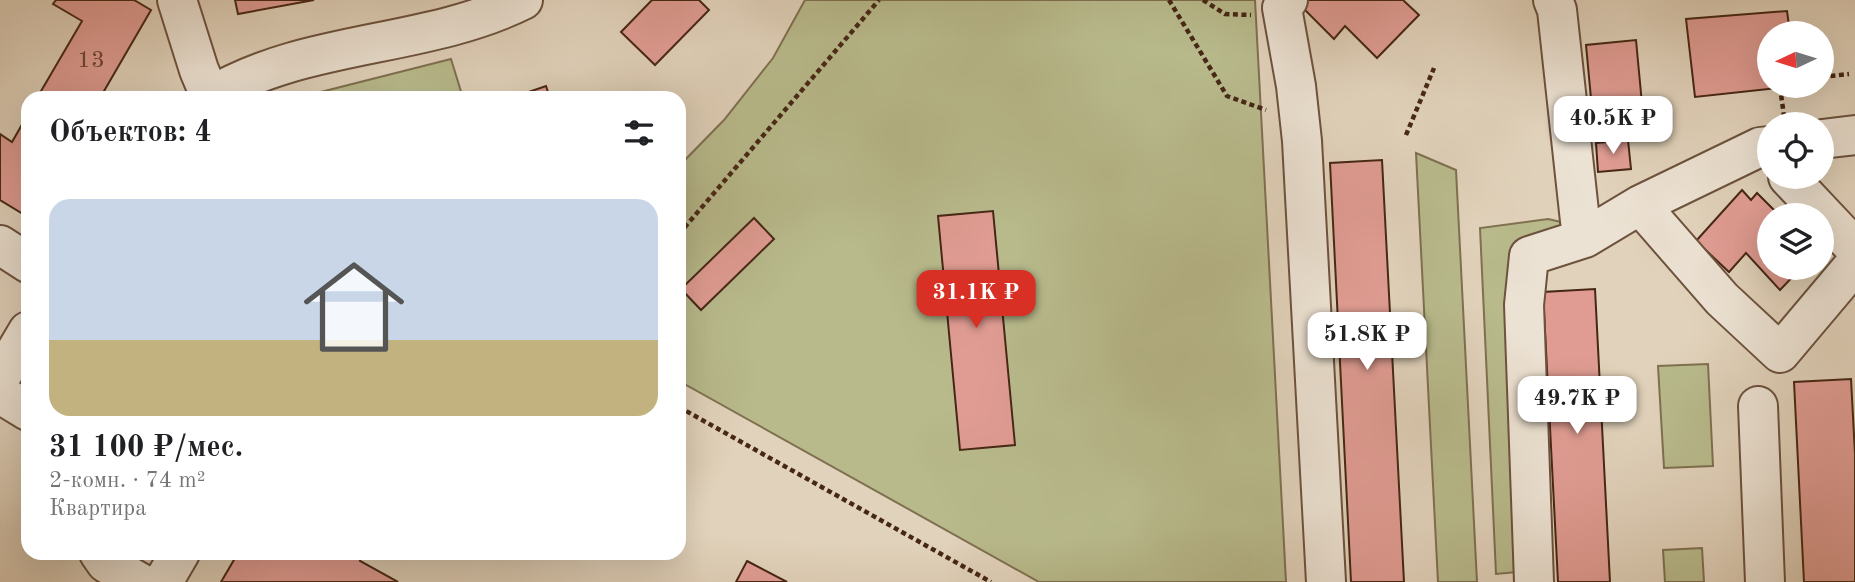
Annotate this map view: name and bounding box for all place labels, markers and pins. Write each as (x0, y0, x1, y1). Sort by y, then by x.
pin: 40.5K ₽ (1548, 96, 1678, 156)
pin: 31.1K ₽ (911, 270, 1041, 330)
pin: 51.8K ₽ (1302, 312, 1432, 372)
pin: 49.7K ₽ (1512, 376, 1642, 436)

